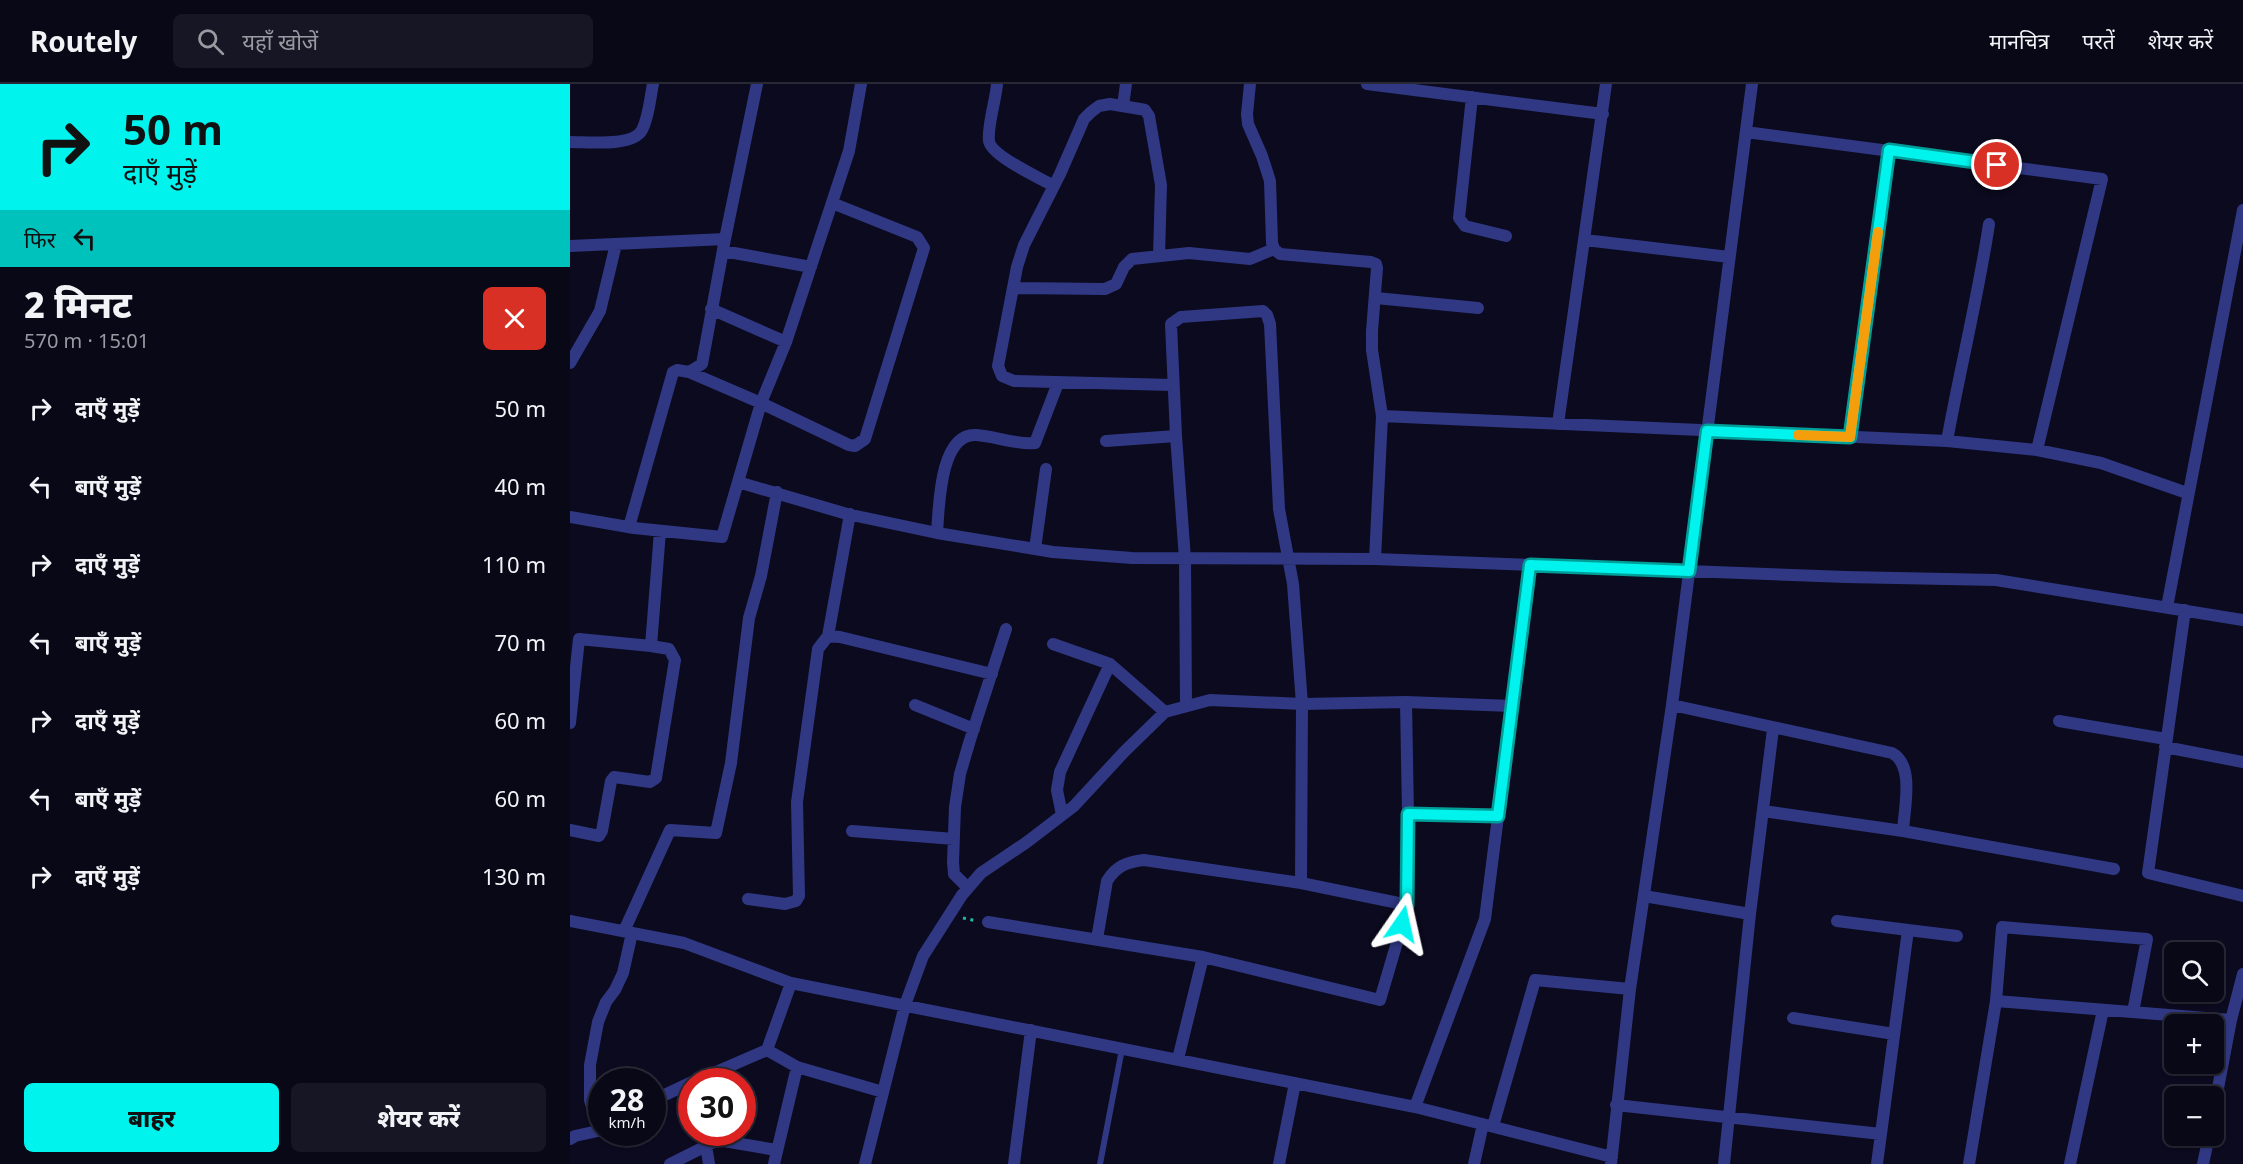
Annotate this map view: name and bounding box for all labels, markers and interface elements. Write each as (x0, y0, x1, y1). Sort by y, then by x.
search box (173, 14, 593, 68)
text: Routely (30, 22, 137, 60)
icon: search (194, 25, 227, 58)
text: यहाँ खोजें (242, 26, 318, 56)
text: मानचित्र (1989, 27, 2049, 55)
text: परतें (2082, 27, 2115, 55)
text: शेयर करें (2148, 27, 2213, 55)
text: 50 m (123, 100, 223, 157)
icon: right (24, 108, 102, 186)
pin (1971, 139, 2022, 190)
icon: arrive (1980, 148, 2013, 181)
text: दाएँ मुड़ें (123, 154, 197, 191)
icon: left (68, 222, 101, 255)
text: फिर (24, 224, 56, 254)
text: 2 मिनट (24, 280, 132, 329)
button: close (483, 287, 546, 350)
text: 570 m · 15:01 (24, 327, 149, 354)
icon: right (24, 392, 57, 425)
text: दाएँ मुड़ें (75, 393, 140, 423)
text: 50 m (495, 393, 546, 423)
icon: left (24, 470, 57, 503)
text: बाएँ मुड़ें (75, 471, 141, 501)
text: 40 m (495, 471, 546, 501)
icon: right (24, 548, 57, 581)
text: दाएँ मुड़ें (75, 549, 140, 579)
text: 110 m (482, 549, 546, 579)
icon: left (24, 626, 57, 659)
text: बाएँ मुड़ें (75, 627, 141, 657)
text: 70 m (495, 627, 546, 657)
icon: right (24, 704, 57, 737)
text: दाएँ मुड़ें (75, 705, 140, 735)
text: 60 m (495, 705, 546, 735)
icon: left (24, 782, 57, 815)
text: बाएँ मुड़ें (75, 783, 141, 813)
text: 60 m (495, 783, 546, 813)
icon: right (24, 860, 57, 893)
text: दाएँ मुड़ें (75, 861, 140, 891)
text: 130 m (482, 861, 546, 891)
position arrow (1370, 892, 1434, 956)
map controls (2164, 942, 2224, 1146)
button: search (2164, 942, 2224, 1002)
button: + (2164, 1014, 2224, 1074)
speed limit sign: 30 (678, 1068, 756, 1146)
text: 28 (610, 1079, 644, 1120)
button: बाहर (24, 1083, 279, 1152)
button: शेयर करें (291, 1083, 546, 1152)
button: − (2164, 1086, 2224, 1146)
text: km/h (609, 1112, 645, 1132)

